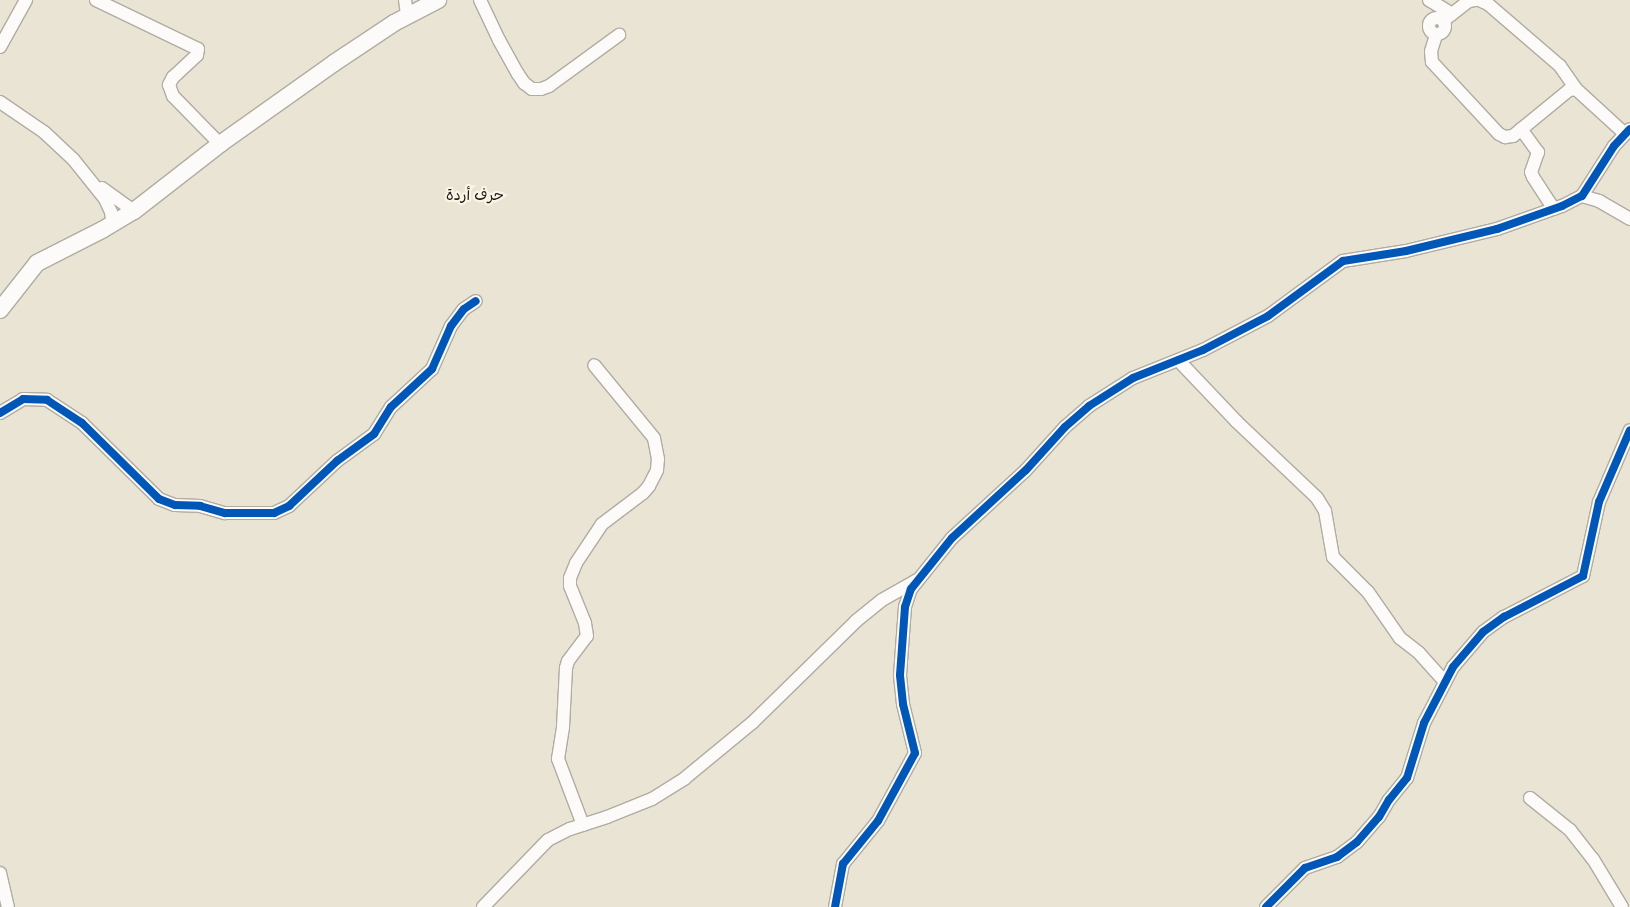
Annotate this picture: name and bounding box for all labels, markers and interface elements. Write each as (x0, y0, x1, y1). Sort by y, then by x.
district label: حرف أردة (446, 187, 504, 205)

